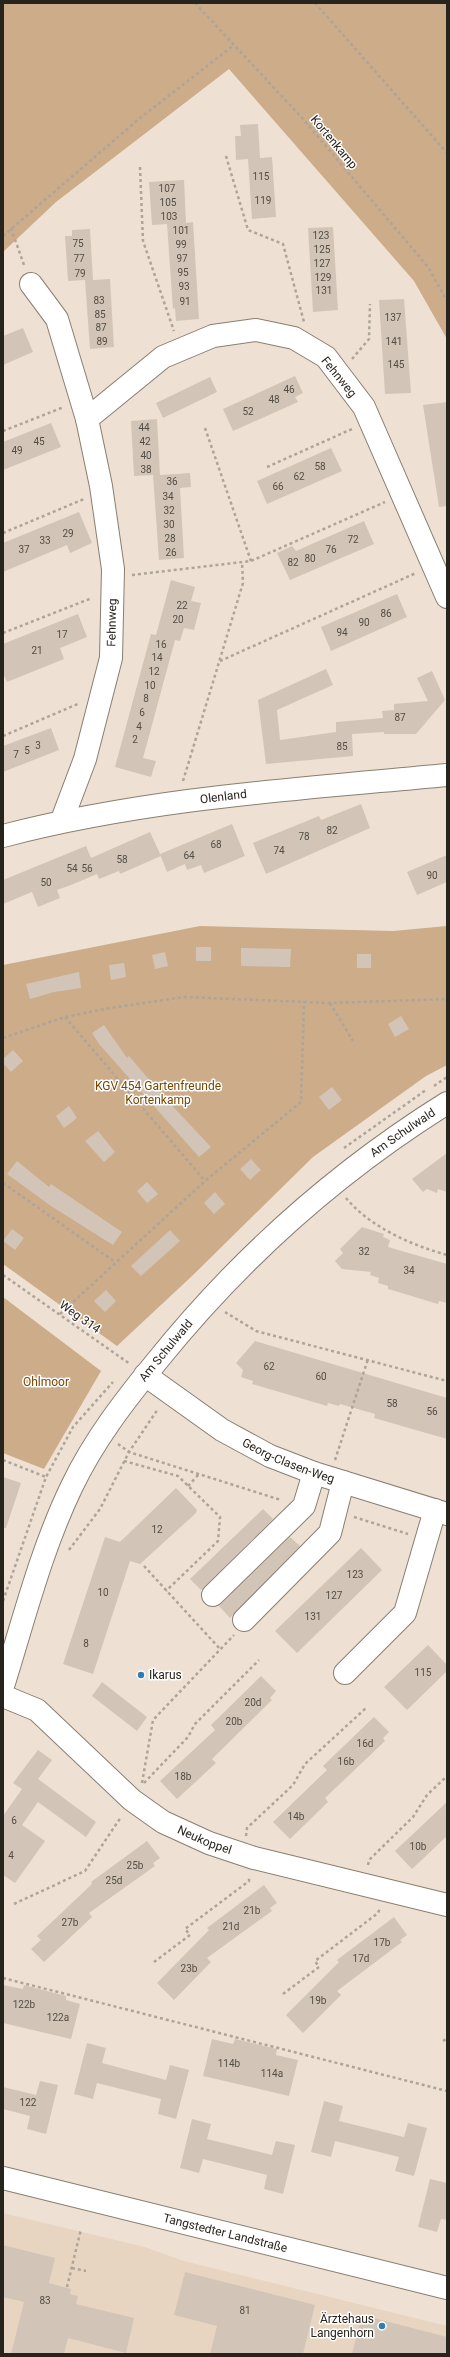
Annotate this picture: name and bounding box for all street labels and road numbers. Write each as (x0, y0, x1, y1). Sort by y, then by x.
street label: Kortenkamp (308, 112, 361, 172)
street label: Fehnweg (318, 354, 360, 400)
street label: Fehnweg (104, 598, 119, 647)
street label: Olenland (199, 787, 247, 806)
street label: Am Schulwald (367, 1105, 438, 1160)
street label: Weg 314 (57, 1298, 103, 1336)
street label: Am Schulwald (136, 1317, 196, 1384)
street label: Georg-Clasen-Weg (240, 1435, 336, 1486)
street label: Neukoppel (175, 1823, 233, 1857)
street label: Tangstedter Landstraße (162, 2211, 289, 2255)

